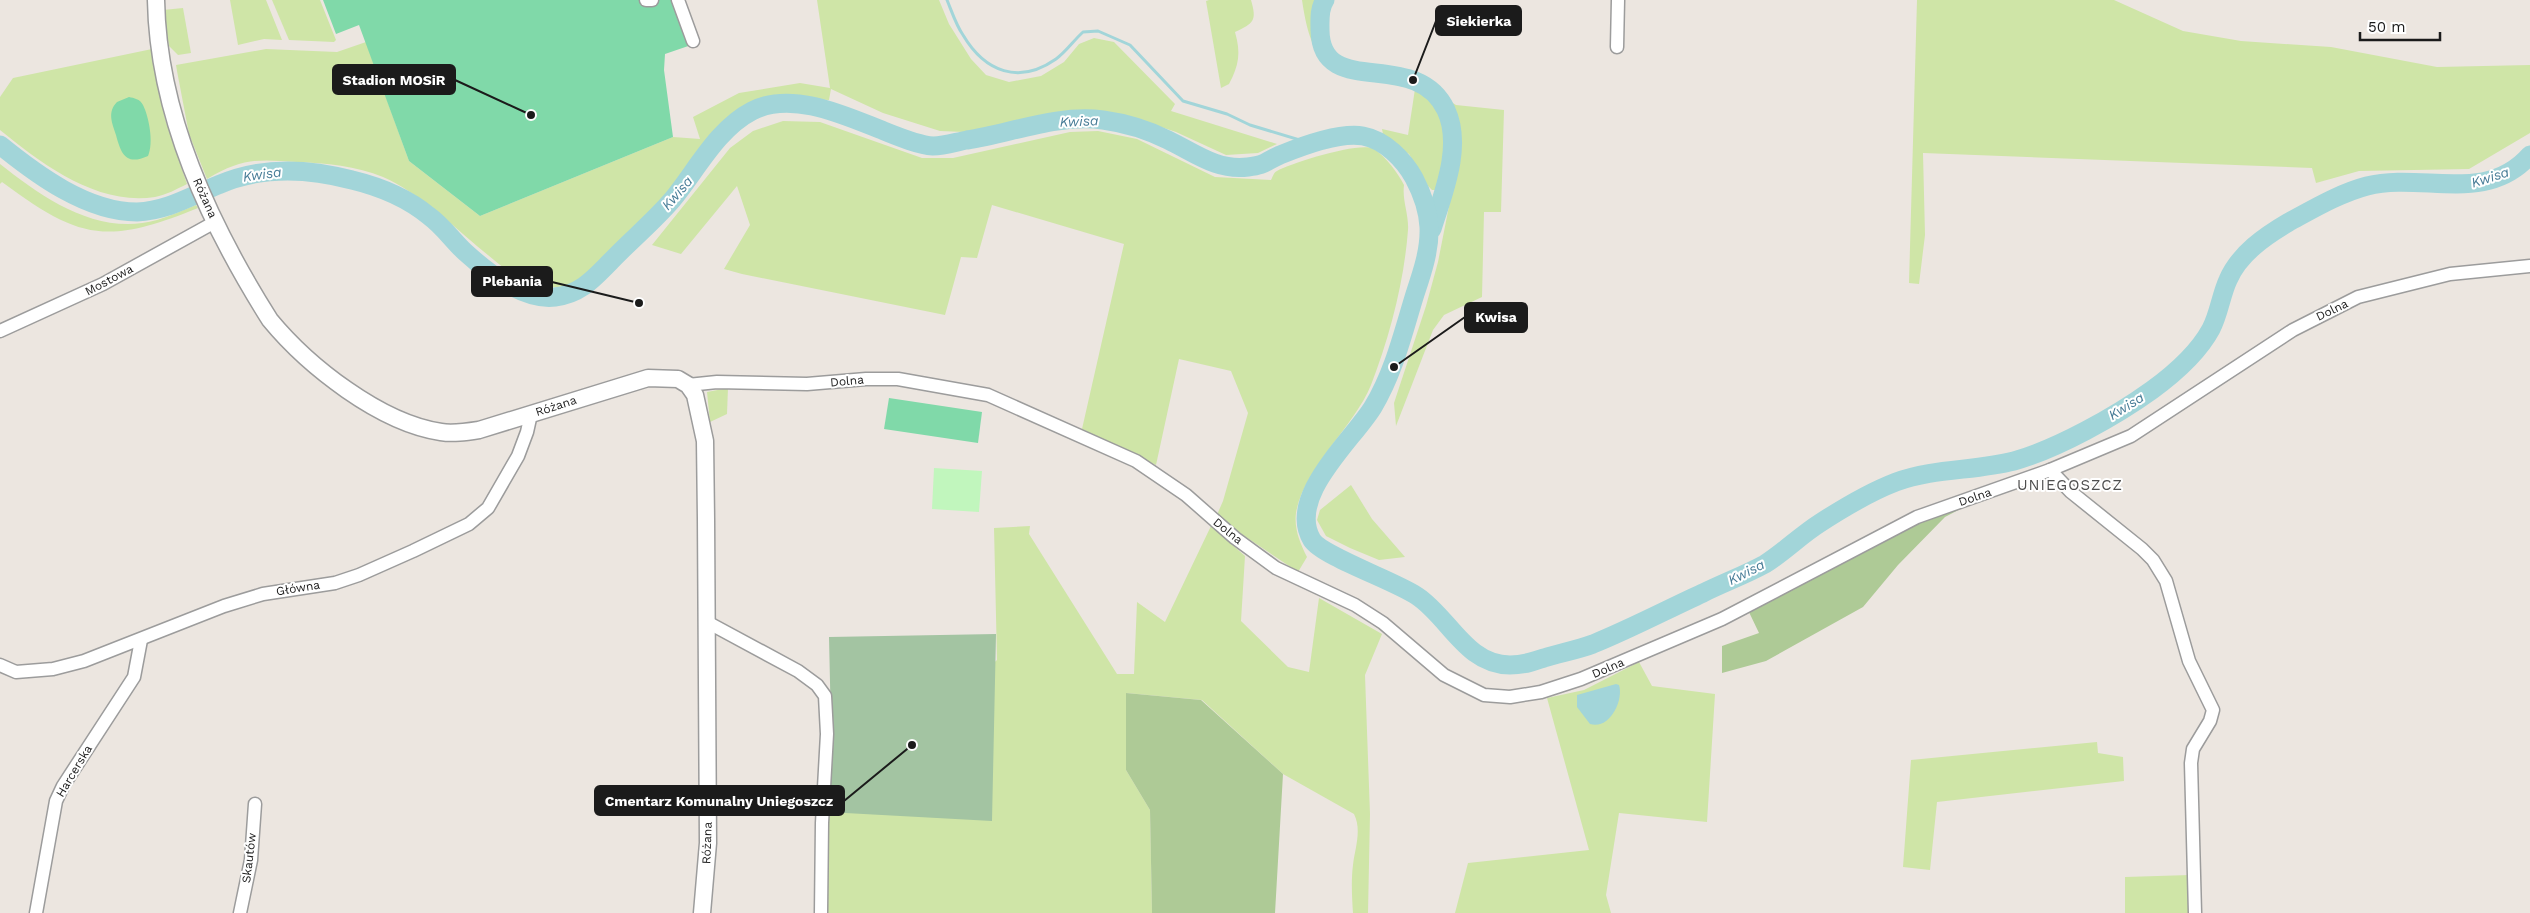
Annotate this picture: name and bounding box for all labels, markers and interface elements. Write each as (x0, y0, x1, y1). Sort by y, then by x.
callout: Siekierka (1436, 6, 1521, 35)
scale bar (2360, 10, 2440, 42)
text: Siekierka (1447, 13, 1512, 29)
text: 50 m (2368, 18, 2405, 36)
callout: Stadion MOSiR (333, 65, 455, 94)
text: Stadion MOSiR (343, 72, 446, 88)
water label: Kwisa (1059, 112, 1099, 130)
water label: Kwisa (242, 163, 283, 185)
water label: Kwisa (2469, 163, 2511, 191)
water label: Kwisa (658, 173, 696, 213)
street label: Różana (190, 176, 220, 220)
street label: Mostowa (83, 261, 136, 298)
callout: Plebania (472, 267, 552, 296)
text: Plebania (482, 273, 543, 289)
street label: Dolna (2314, 296, 2350, 324)
callout: Kwisa (1465, 303, 1527, 332)
text: Kwisa (1475, 309, 1518, 325)
street label: Dolna (830, 373, 865, 389)
water label: Kwisa (2105, 389, 2147, 423)
street label: Różana (534, 393, 578, 419)
district label: UNIEGOSZCZ (2017, 476, 2123, 494)
street label: Dolna (1957, 485, 1993, 509)
street label: Dolna (1210, 515, 1246, 547)
water label: Kwisa (1725, 556, 1767, 588)
street label: Główna (275, 578, 321, 598)
street label: Dolna (1590, 655, 1626, 681)
street label: Harcerska (53, 742, 95, 800)
callout: Cmentarz Komunalny Uniegoszcz (595, 786, 844, 815)
text: Cmentarz Komunalny Uniegoszcz (605, 793, 833, 809)
street label: Różana (699, 821, 715, 864)
street label: Skautów (239, 832, 259, 884)

